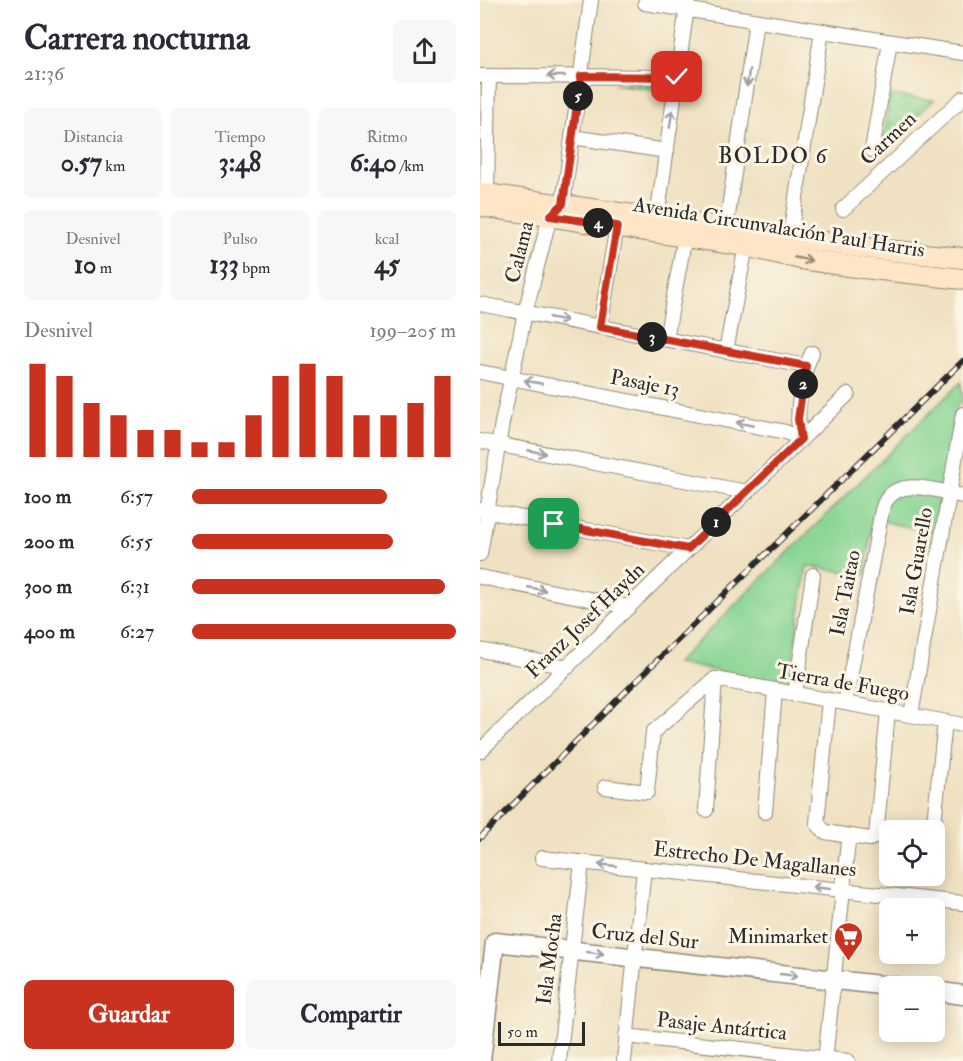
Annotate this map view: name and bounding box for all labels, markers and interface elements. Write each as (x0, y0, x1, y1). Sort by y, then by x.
text: Carrera nocturna (24, 18, 249, 59)
button: share (393, 20, 456, 83)
pin (651, 51, 702, 102)
icon: check (660, 60, 693, 93)
text: 21:36 (24, 61, 64, 86)
one-way arrow (742, 68, 753, 88)
one-way arrow (546, 70, 566, 82)
pin: 5 (563, 81, 593, 111)
text: 5 (574, 86, 582, 106)
street label: Carmen (854, 105, 922, 171)
one-way arrow (666, 109, 677, 129)
text: Distancia (63, 127, 123, 147)
text: Tiempo (215, 127, 265, 147)
text: Ritmo (367, 127, 407, 147)
district label: BOLDO 6 (718, 142, 828, 170)
text: 0.57 (61, 147, 102, 179)
text: 3:48 (219, 147, 261, 179)
text: 6:40 (350, 147, 397, 179)
text: km (102, 156, 125, 176)
text: /km (397, 156, 424, 176)
street label: Avenida Circunvalación Paul Harris (630, 191, 927, 264)
pin: 4 (583, 208, 613, 238)
text: 4 (594, 213, 602, 233)
street label: Calama (499, 218, 540, 286)
text: Desnivel (65, 229, 121, 249)
text: Pulso (223, 229, 257, 249)
text: kcal (375, 229, 399, 249)
text: 10 (74, 249, 96, 281)
text: 133 (210, 249, 239, 281)
text: 45 (374, 249, 400, 281)
one-way arrow (793, 254, 812, 265)
text: m (96, 258, 112, 278)
text: bpm (239, 258, 270, 278)
one-way arrow (548, 314, 567, 325)
text: Desnivel (24, 318, 93, 343)
text: 199–205 m (369, 318, 456, 343)
pin: 3 (637, 322, 667, 352)
text: 3 (649, 327, 655, 347)
street label: Pasaje 13 (608, 364, 682, 403)
pin: 2 (788, 369, 818, 399)
text: 2 (799, 374, 807, 394)
one-way arrow (524, 376, 544, 387)
one-way arrow (736, 418, 756, 429)
one-way arrow (527, 447, 547, 458)
text: 100 m (24, 484, 71, 509)
text: 6:57 (120, 484, 153, 509)
pin (528, 498, 579, 549)
street label: Isla Guarello (894, 505, 939, 617)
icon: arrive (537, 507, 570, 540)
pin: 1 (701, 507, 731, 537)
text: 1 (713, 512, 719, 532)
text: 200 m (24, 529, 74, 554)
text: 6:55 (120, 529, 153, 554)
street label: Isla Taitao (824, 548, 867, 638)
street label: Franz Josef Haydn (520, 556, 651, 684)
text: 300 m (24, 574, 72, 599)
text: 6:31 (120, 574, 150, 599)
one-way arrow (527, 584, 547, 595)
text: 400 m (24, 619, 75, 644)
text: 6:27 (120, 619, 154, 644)
street label: Tierra de Fuego (774, 658, 912, 707)
map controls (879, 820, 945, 1042)
button: locate (879, 820, 945, 886)
street label: Estrecho De Magallanes (652, 835, 858, 884)
one-way arrow (597, 859, 617, 870)
one-way arrow (812, 882, 832, 893)
button: + (879, 898, 945, 964)
street label: Isla Mocha (530, 911, 569, 1006)
street label: Cruz del Sur (590, 917, 700, 956)
supermarket icon: Minimarket (833, 920, 865, 962)
place label: Minimarket (728, 923, 828, 950)
one-way arrow (585, 948, 604, 959)
one-way arrow (778, 970, 798, 981)
button: − (879, 976, 945, 1042)
button: Guardar (24, 980, 234, 1049)
button: Compartir (246, 980, 456, 1049)
street label: Pasaje Antártica (655, 1006, 789, 1047)
scale bar (498, 1019, 585, 1046)
text: 50 m (507, 1022, 538, 1042)

